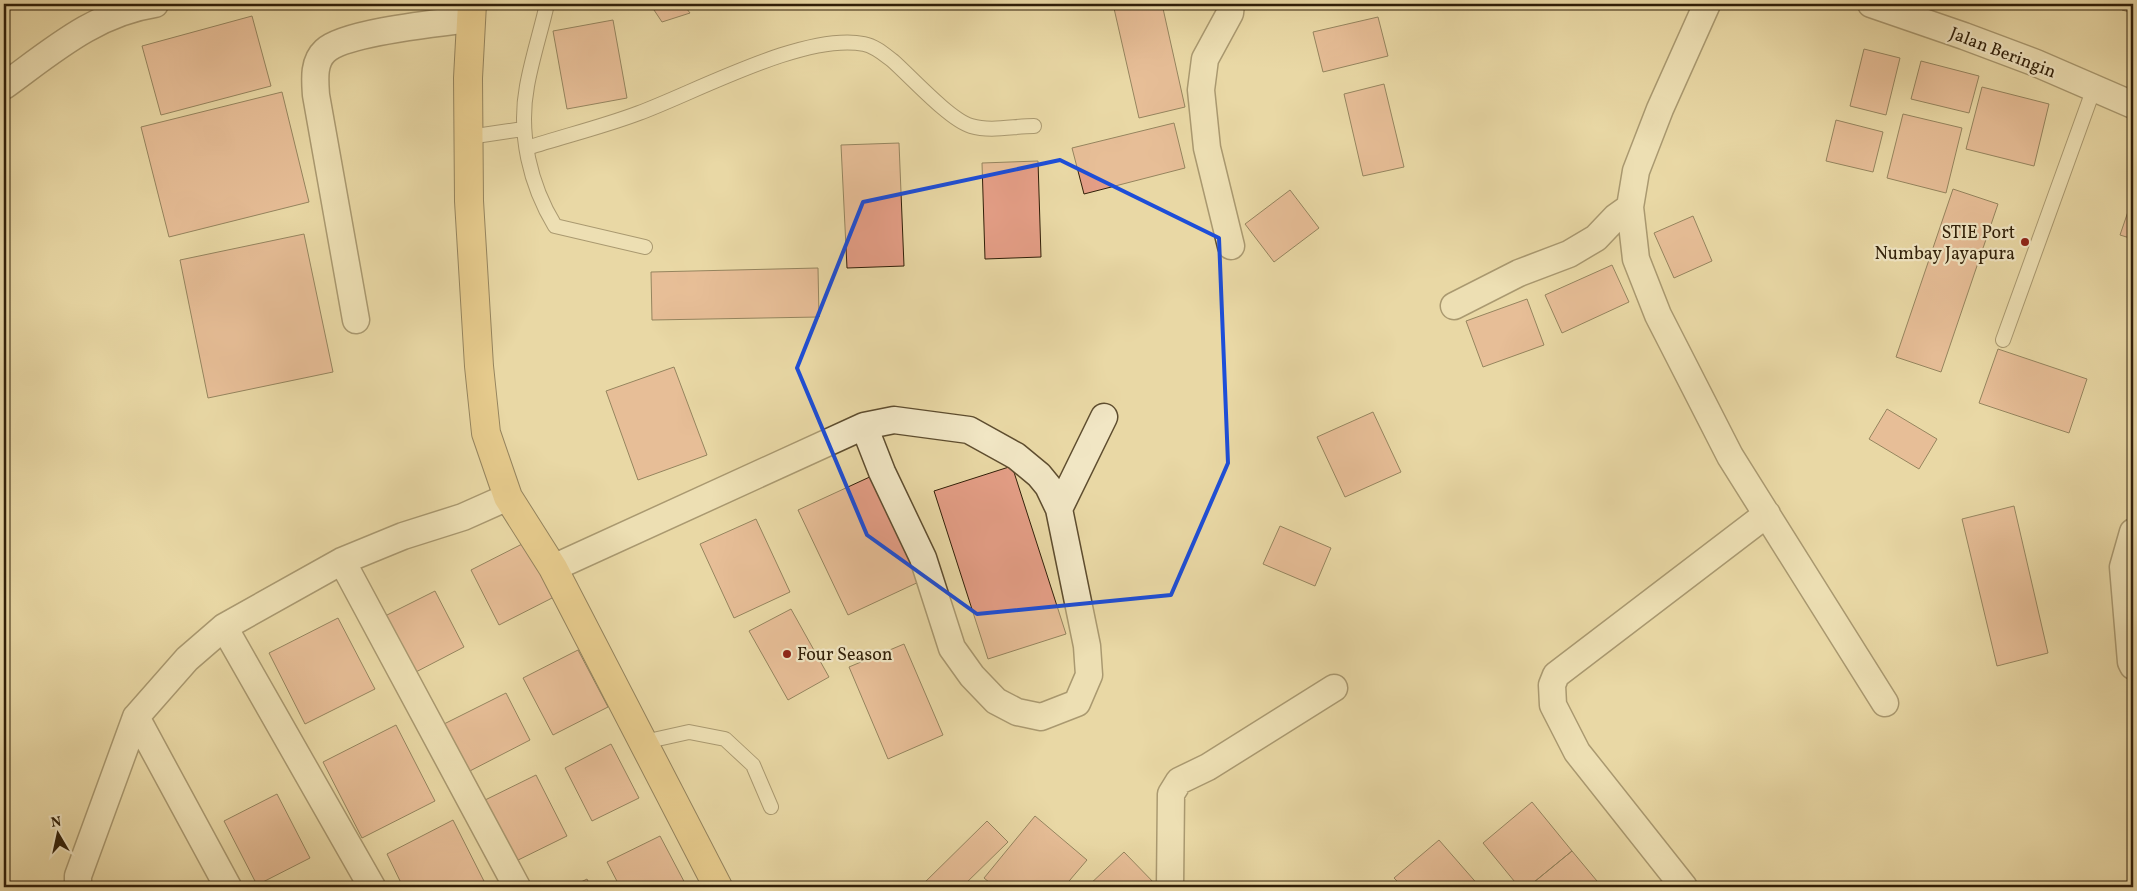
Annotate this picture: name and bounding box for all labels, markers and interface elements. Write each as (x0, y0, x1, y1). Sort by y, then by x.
street label: Jalan Beringin (1946, 22, 2060, 85)
place label: STIE Port Numbay Jayapura (1874, 221, 2015, 267)
marker: STIE Port Numbay Jayapura (2019, 236, 2031, 248)
place label: Four Season (797, 643, 893, 668)
marker: Four Season (781, 648, 793, 660)
north arrow (32, 808, 82, 858)
text: N (50, 812, 63, 833)

